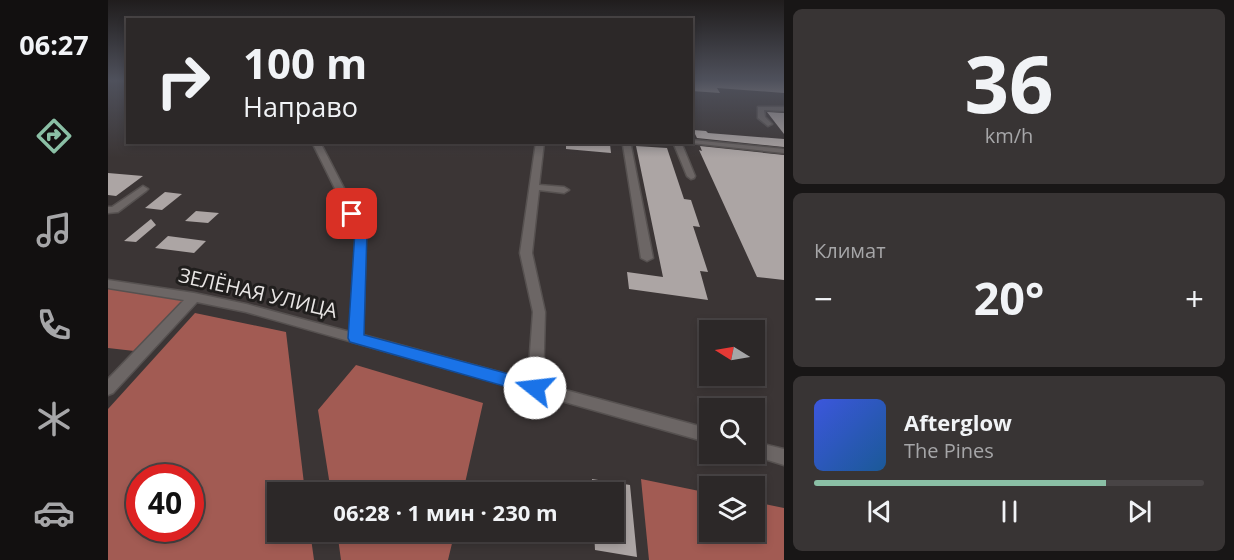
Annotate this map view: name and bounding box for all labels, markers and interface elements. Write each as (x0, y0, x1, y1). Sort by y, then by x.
text: 06:27 (19, 26, 89, 63)
text: 36 (964, 30, 1054, 136)
text: 100 m (243, 34, 367, 91)
icon: right (144, 42, 222, 120)
text: Направо (243, 88, 358, 125)
icon: directions (33, 115, 75, 157)
text: km/h (985, 122, 1033, 149)
pin (326, 188, 377, 239)
icon: arrive (335, 197, 368, 230)
icon: music (33, 209, 75, 251)
text: Климат (814, 237, 886, 264)
street label: ЗЕЛЁНАЯ УЛИЦА (176, 261, 341, 324)
text: 20° (974, 267, 1044, 328)
text: − (814, 276, 833, 321)
text: + (1185, 276, 1204, 321)
icon: phone (33, 304, 75, 346)
north arrow (699, 320, 765, 386)
map controls (699, 320, 765, 542)
position arrow (503, 356, 567, 420)
icon: climate (33, 398, 75, 440)
button: search (699, 398, 765, 464)
text: Afterglow (904, 407, 1012, 437)
text: The Pines (904, 437, 994, 464)
speed limit sign: 40 (126, 464, 204, 542)
button: layers (699, 476, 765, 542)
icon: car (33, 492, 75, 534)
icon: previous (863, 495, 896, 528)
icon: pause (993, 495, 1026, 528)
icon: next (1123, 495, 1156, 528)
text: 06:28 · 1 мин · 230 m (333, 497, 558, 527)

